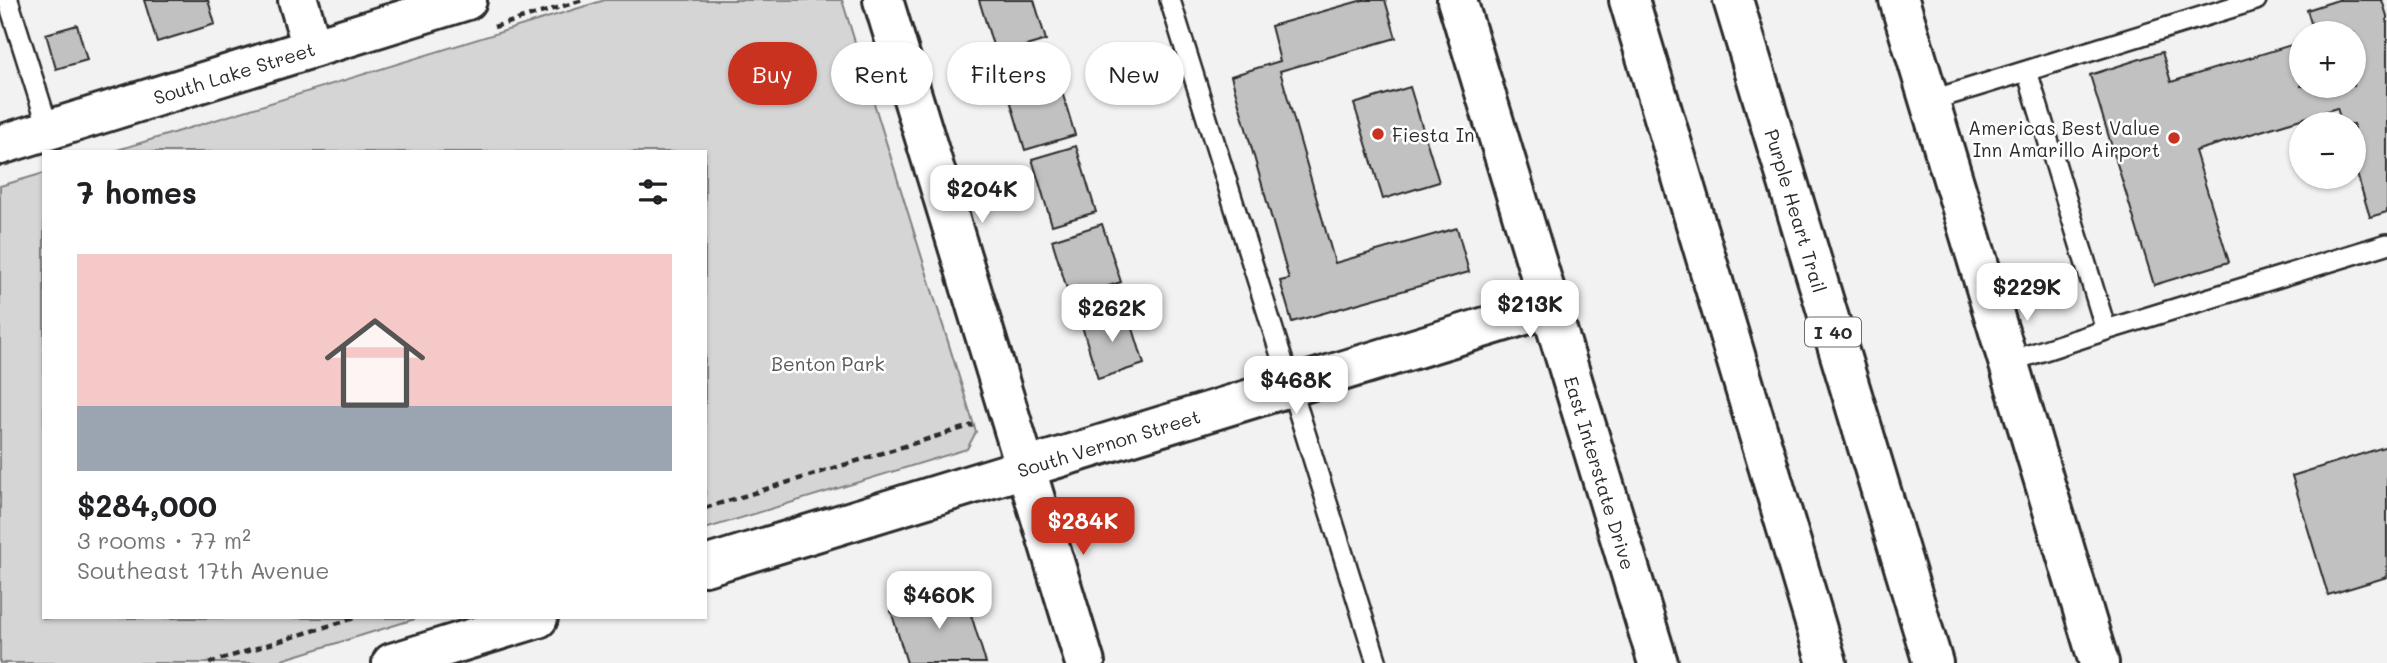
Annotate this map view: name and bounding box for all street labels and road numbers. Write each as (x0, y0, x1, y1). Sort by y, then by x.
street label: South Lake Street (150, 36, 318, 109)
street label: Purple Heart Trail (1760, 126, 1833, 295)
road number: I 40 (1805, 318, 1861, 346)
street label: East Interstate Drive (1559, 373, 1641, 573)
street label: South Vernon Street (1014, 403, 1203, 482)

